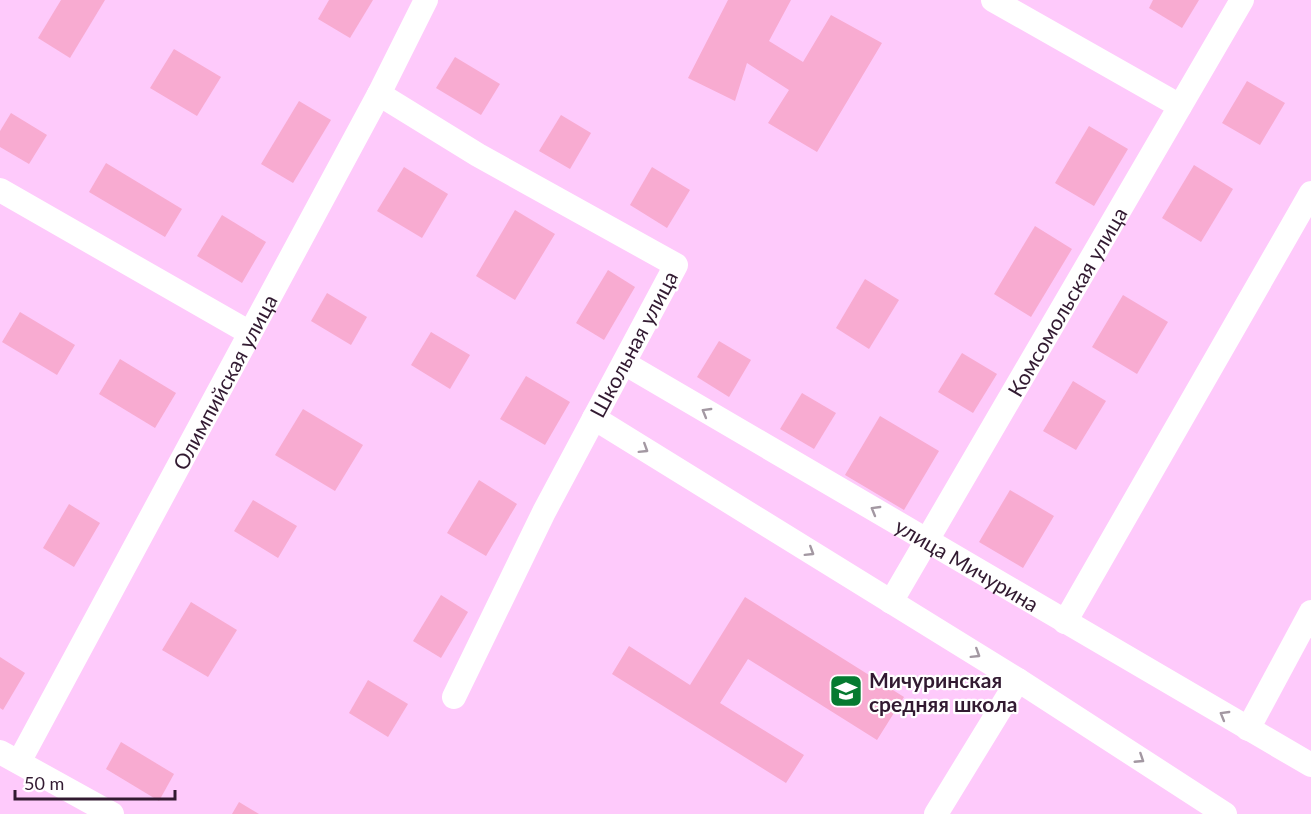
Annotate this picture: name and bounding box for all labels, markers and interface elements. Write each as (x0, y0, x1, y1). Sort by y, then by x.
street label: Комсомольская улица (1001, 202, 1131, 401)
street label: Школьная улица (584, 267, 682, 421)
street label: Олимпийская улица (167, 290, 281, 474)
one-way arrow (702, 407, 712, 419)
one-way arrow (638, 442, 648, 454)
one-way arrow (871, 506, 881, 517)
street label: улица Мичурина (891, 512, 1044, 616)
one-way arrow (804, 544, 814, 556)
one-way arrow (970, 647, 980, 659)
place label: Мичуринская средняя школа (869, 667, 1017, 716)
school or university icon: Мичуринская средняя школа (828, 673, 864, 709)
one-way arrow (1220, 710, 1230, 722)
one-way arrow (1133, 752, 1144, 763)
scale bar (15, 763, 176, 801)
text: 50 m (24, 772, 64, 794)

